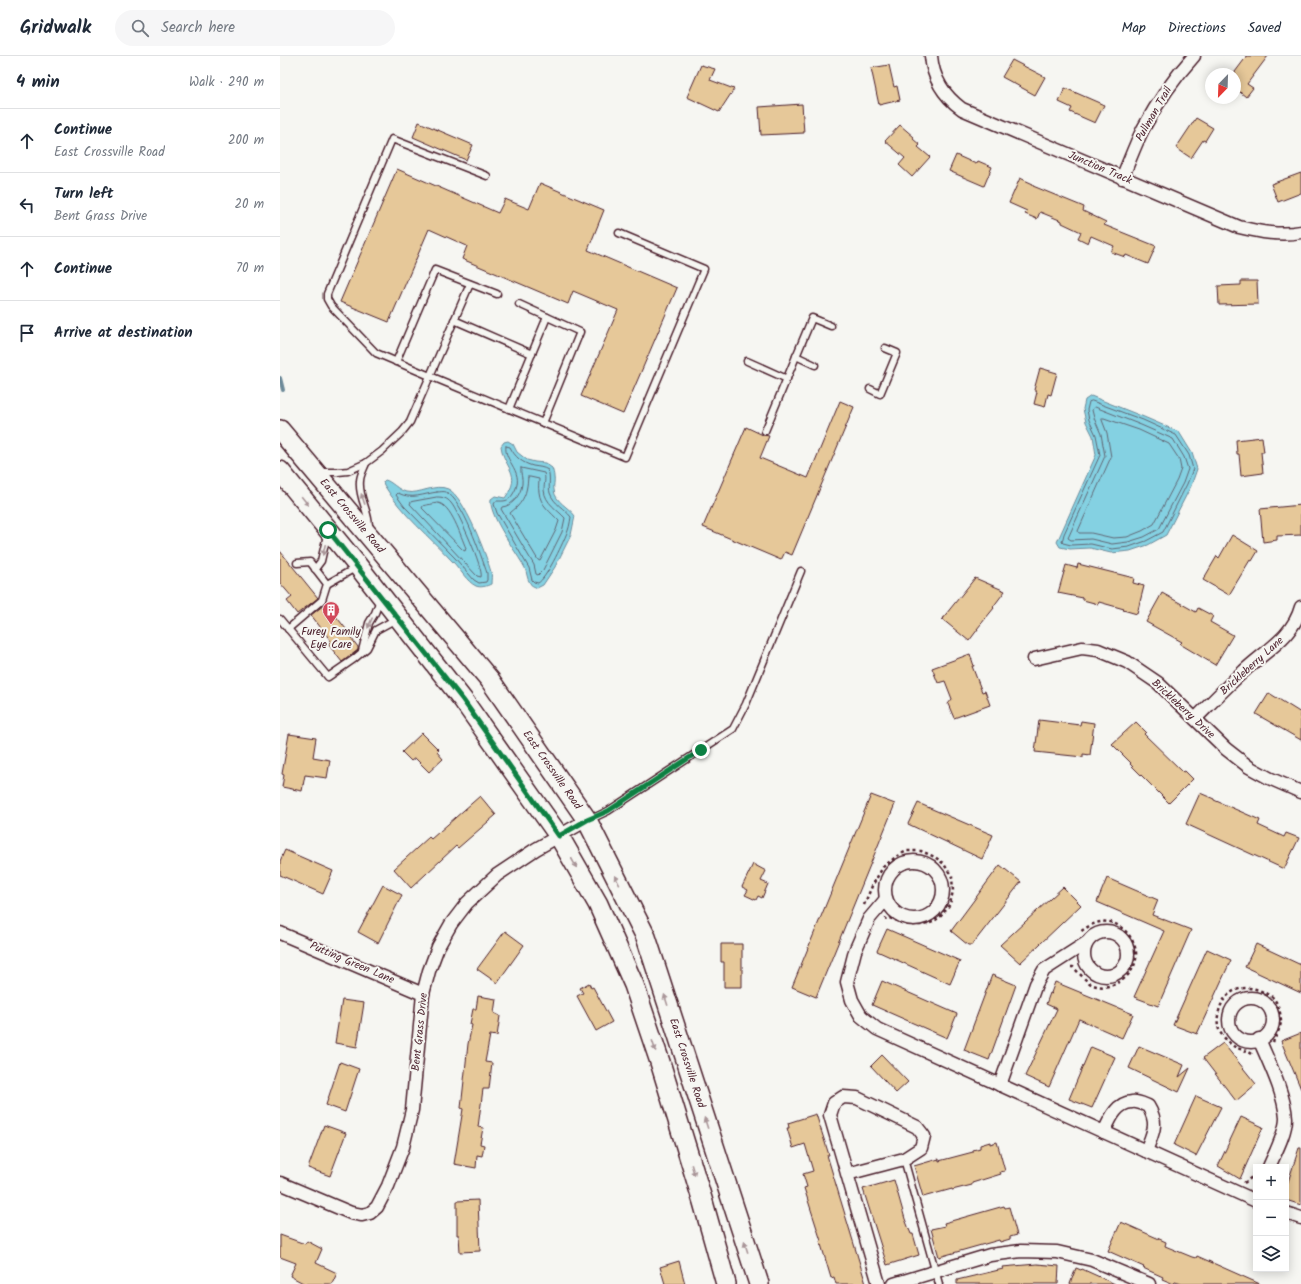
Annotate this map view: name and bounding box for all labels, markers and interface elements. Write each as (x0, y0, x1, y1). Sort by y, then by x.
search box (115, 10, 395, 46)
text: Gridwalk (20, 13, 91, 43)
text: Search here (161, 16, 235, 40)
icon: search (129, 17, 151, 39)
text: Map (1121, 17, 1146, 39)
text: Directions (1168, 17, 1226, 39)
text: Saved (1248, 17, 1281, 39)
north arrow (1205, 68, 1241, 104)
text: 4 min (16, 69, 60, 96)
text: Walk · 290 m (189, 72, 264, 93)
street label: Pullman Trail (1131, 83, 1177, 145)
text: Continue (54, 118, 112, 142)
icon: ahead (16, 130, 38, 152)
text: 200 m (228, 130, 264, 151)
text: East Crossville Road (54, 142, 165, 163)
street label: Junction Track (1065, 146, 1136, 190)
text: Turn left (54, 182, 114, 206)
icon: left (16, 194, 38, 216)
text: 20 m (234, 194, 264, 215)
text: Bent Grass Drive (54, 206, 147, 227)
text: Continue (54, 257, 112, 281)
icon: ahead (16, 258, 38, 280)
text: 70 m (236, 258, 264, 279)
text: Arrive at destination (54, 321, 193, 345)
icon: arrive (16, 322, 38, 344)
street label: East Crossville Road (315, 474, 389, 558)
one-way arrow (360, 493, 366, 505)
one-way arrow (300, 495, 309, 506)
route start (319, 521, 337, 539)
one-way arrow (320, 544, 326, 557)
building icon: Furey Family Eye Care (321, 600, 341, 625)
one-way arrow (367, 617, 374, 629)
place label: Furey Family Eye Care (301, 623, 362, 654)
street label: Brickleberry Lane (1216, 632, 1288, 700)
street label: Brickleberry Drive (1147, 675, 1219, 743)
street label: East Crossville Road (518, 726, 587, 814)
route end (692, 741, 710, 759)
one-way arrow (571, 857, 578, 869)
one-way arrow (614, 874, 620, 885)
street label: Putting Green Lane (307, 937, 397, 989)
street label: Bent Grass Drive (407, 992, 433, 1072)
one-way arrow (663, 993, 669, 1005)
street label: East Crossville Road (664, 1016, 710, 1111)
one-way arrow (652, 1040, 658, 1052)
one-way arrow (703, 1117, 709, 1129)
one-way arrow (690, 1164, 696, 1176)
map controls (1253, 1164, 1289, 1272)
button: + (1253, 1164, 1289, 1200)
button: − (1253, 1200, 1289, 1236)
button: layers (1253, 1236, 1289, 1272)
one-way arrow (743, 1241, 749, 1253)

